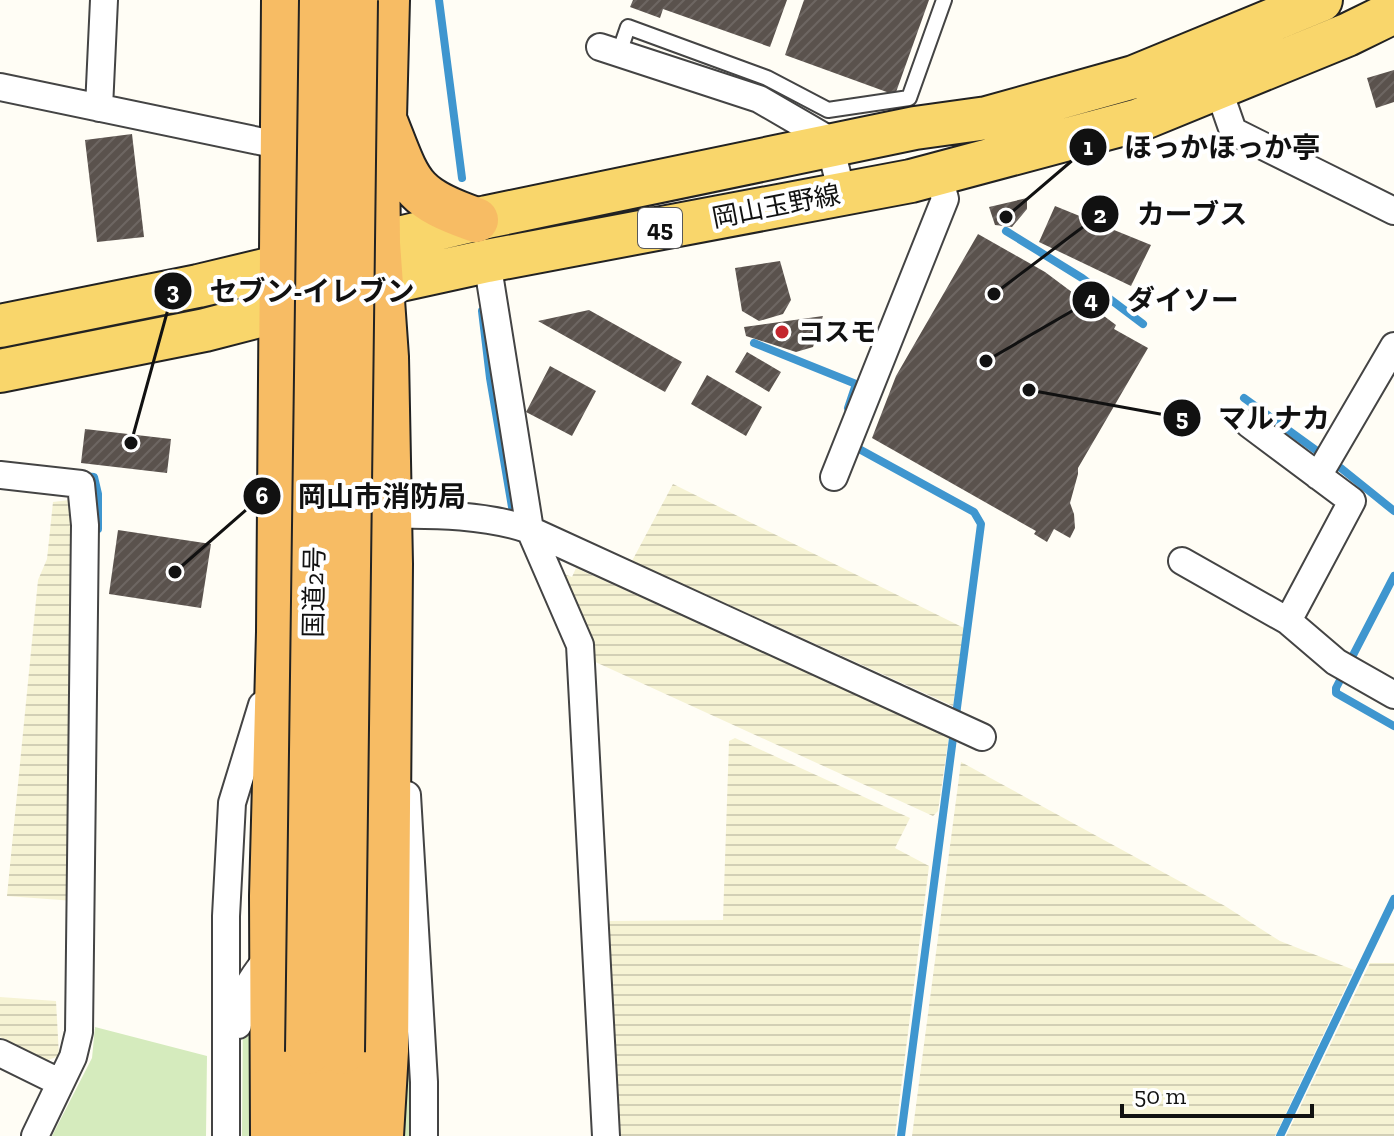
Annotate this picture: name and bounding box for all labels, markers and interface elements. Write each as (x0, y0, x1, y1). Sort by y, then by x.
callout: ほっかほっか亭 (1068, 121, 1336, 173)
text: ほっかほっか亭 (1124, 131, 1320, 164)
text: 1 (1083, 132, 1093, 161)
street label: 岡山玉野線 (709, 178, 843, 234)
callout: カーブス (1080, 188, 1264, 240)
text: カーブス (1137, 198, 1247, 231)
text: 2 (1094, 200, 1107, 229)
road number: 45 (638, 208, 682, 248)
callout: セブン-イレブン (153, 265, 430, 317)
callout: ダイソー (1071, 274, 1255, 326)
text: セブン-イレブン (210, 275, 415, 308)
text: 3 (167, 276, 180, 305)
text: ダイソー (1127, 284, 1239, 317)
text: 4 (1084, 285, 1098, 314)
place label: コスモ (798, 316, 876, 348)
marker: コスモ (773, 323, 791, 341)
callout: マルナカ (1162, 392, 1346, 444)
text: マルナカ (1218, 402, 1330, 435)
text: 5 (1176, 403, 1188, 432)
callout: 岡山市消防局 (242, 470, 482, 522)
text: 岡山市消防局 (298, 480, 466, 513)
text: 6 (256, 481, 269, 510)
street label: 国道2号 (297, 546, 331, 638)
scale bar (1122, 1068, 1312, 1118)
text: 50 m (1134, 1081, 1187, 1110)

